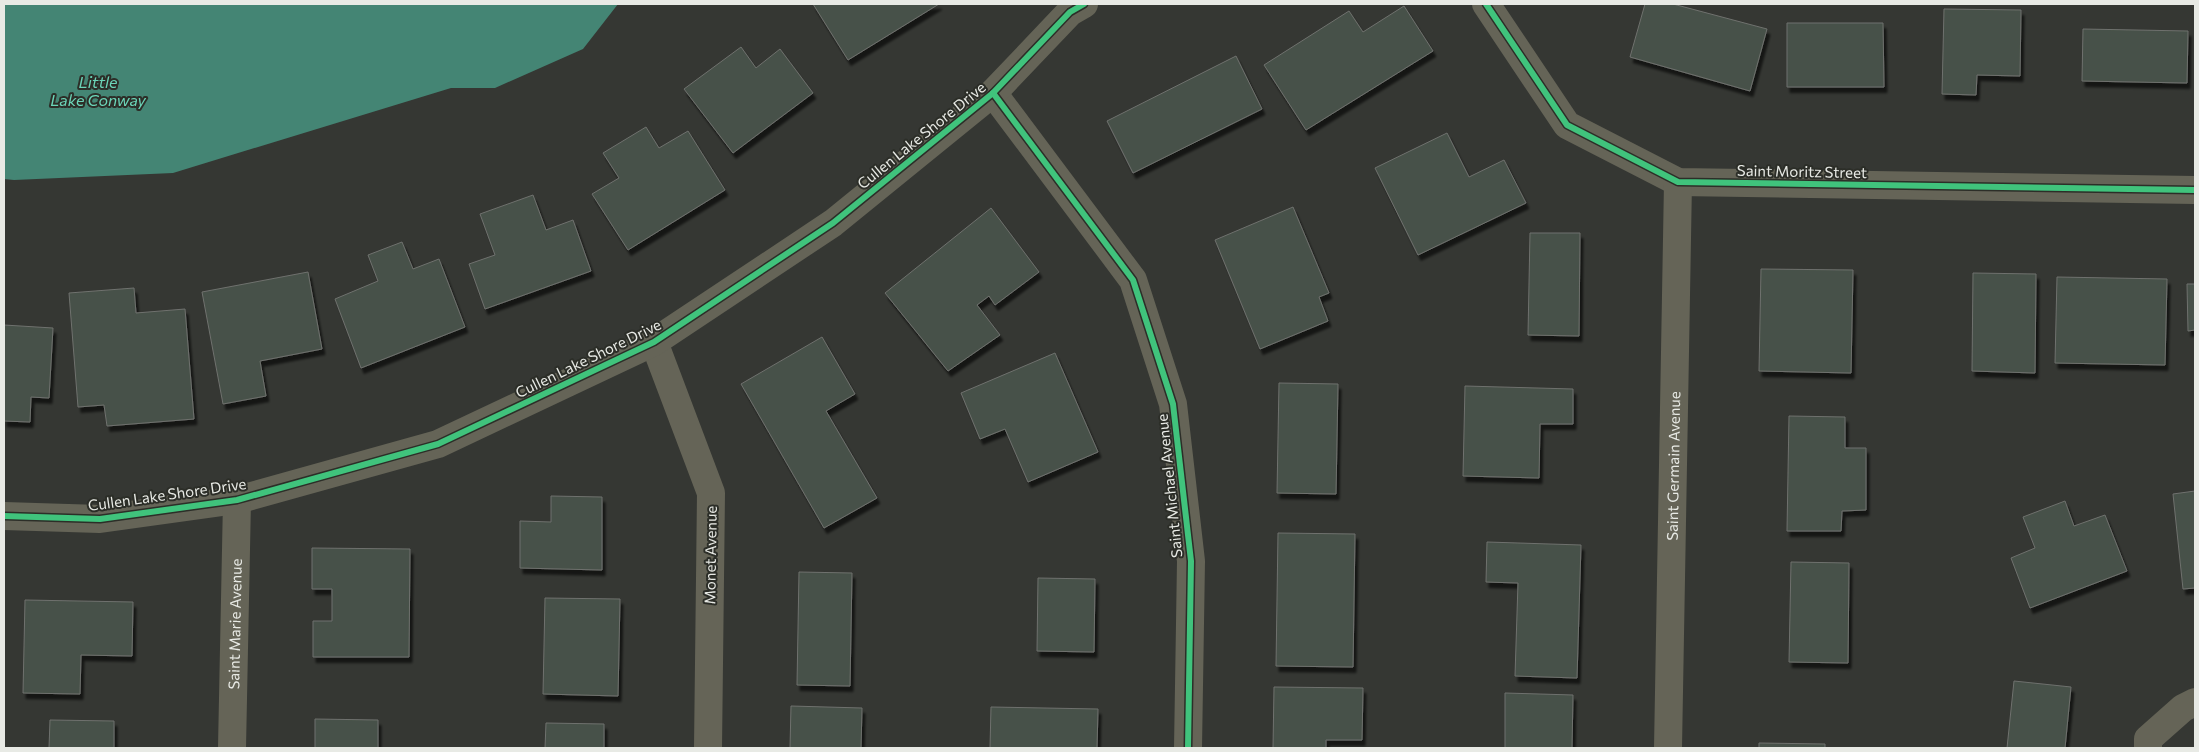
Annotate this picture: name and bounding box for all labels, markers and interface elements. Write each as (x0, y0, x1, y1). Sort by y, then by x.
water label: Little Lake Conway (50, 72, 147, 109)
street label: Cullen Lake Shore Drive (853, 78, 989, 192)
street label: Saint Moritz Street (1737, 161, 1867, 181)
street label: Cullen Lake Shore Drive (512, 315, 664, 401)
street label: Saint Germain Avenue (1663, 391, 1683, 541)
street label: Saint Michael Avenue (1152, 413, 1186, 559)
street label: Cullen Lake Shore Drive (87, 474, 247, 514)
street label: Monet Avenue (700, 505, 720, 605)
street label: Saint Marie Avenue (224, 558, 245, 690)

